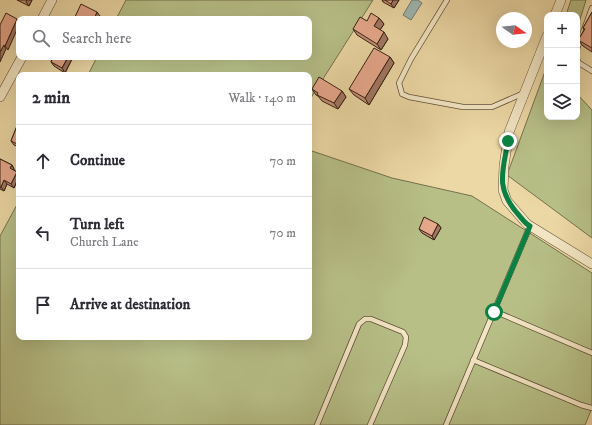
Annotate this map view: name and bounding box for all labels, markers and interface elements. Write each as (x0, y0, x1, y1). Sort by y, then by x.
north arrow (496, 12, 532, 48)
map controls (544, 12, 580, 120)
button: + (544, 12, 580, 48)
search box (16, 16, 312, 60)
icon: search (30, 27, 52, 49)
text: Search here (62, 29, 131, 48)
button: − (544, 48, 580, 84)
button: layers (544, 84, 580, 120)
text: 2 min (32, 87, 70, 109)
text: Walk · 140 m (228, 90, 296, 106)
route end (499, 132, 517, 150)
icon: ahead (32, 150, 54, 172)
text: Continue (70, 151, 125, 170)
text: 70 m (270, 153, 296, 169)
text: Turn left (70, 215, 124, 234)
icon: left (32, 222, 54, 244)
text: 70 m (270, 225, 296, 241)
text: Church Lane (70, 234, 139, 250)
icon: arrive (32, 294, 54, 316)
text: Arrive at destination (70, 295, 190, 314)
route start (485, 303, 503, 321)

